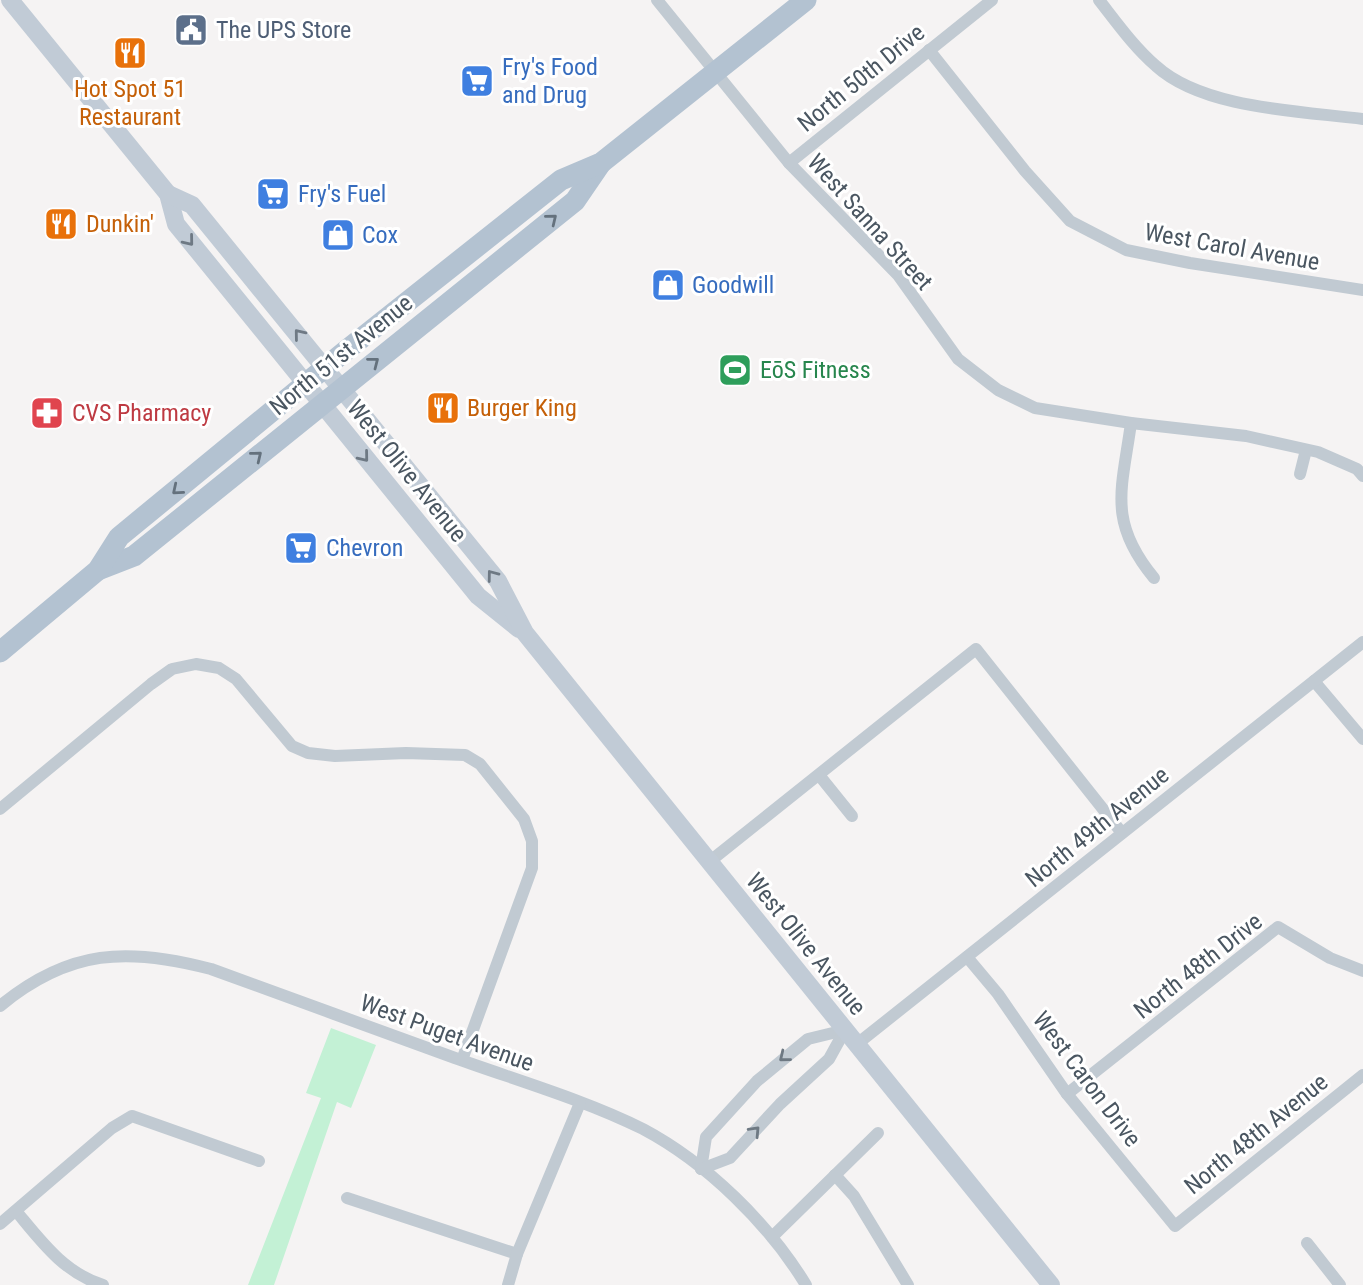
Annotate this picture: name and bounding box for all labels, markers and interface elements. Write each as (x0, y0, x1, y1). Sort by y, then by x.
public building icon: The UPS Store (172, 11, 210, 49)
place label: The UPS Store (216, 16, 351, 44)
street label: North 50th Drive (792, 18, 930, 138)
restaurant icon: Hot Spot 51 Restaurant (111, 34, 149, 72)
place label: Fry's Food and Drug (502, 53, 598, 109)
supermarket icon: Fry's Food and Drug (458, 62, 496, 100)
place label: Hot Spot 51 Restaurant (74, 75, 186, 131)
street label: West Sanna Street (802, 148, 938, 296)
supermarket icon: Fry's Fuel (254, 175, 292, 213)
place label: Fry's Fuel (298, 180, 386, 208)
restaurant icon: Dunkin' (42, 205, 80, 243)
place label: Dunkin' (86, 210, 154, 238)
one-way arrow (544, 215, 556, 228)
shop icon: Cox (319, 216, 357, 254)
street label: West Carol Avenue (1142, 218, 1322, 276)
place label: Cox (362, 221, 398, 249)
one-way arrow (181, 233, 194, 245)
shop icon: Goodwill (649, 266, 687, 304)
place label: Goodwill (692, 271, 774, 299)
street label: North 51st Avenue (264, 289, 418, 421)
one-way arrow (295, 330, 308, 342)
sports icon: EōS Fitness (716, 351, 754, 389)
place label: EōS Fitness (760, 356, 871, 384)
one-way arrow (367, 357, 379, 370)
restaurant icon: Burger King (424, 389, 462, 427)
pharmacy icon: CVS Pharmacy (28, 394, 66, 432)
place label: Burger King (467, 394, 577, 422)
street label: West Olive Avenue (341, 395, 473, 547)
place label: CVS Pharmacy (72, 399, 211, 427)
one-way arrow (356, 449, 368, 462)
one-way arrow (249, 452, 262, 464)
one-way arrow (172, 482, 185, 494)
supermarket icon: Chevron (282, 529, 320, 567)
place label: Chevron (326, 534, 403, 562)
one-way arrow (488, 570, 501, 583)
street label: North 49th Avenue (1020, 761, 1174, 893)
street label: West Olive Avenue (740, 868, 872, 1020)
street label: North 48th Drive (1128, 907, 1268, 1025)
street label: West Puget Avenue (357, 989, 537, 1077)
street label: West Caron Drive (1027, 1006, 1147, 1152)
one-way arrow (779, 1049, 791, 1062)
street label: North 48th Avenue (1179, 1068, 1333, 1200)
one-way arrow (747, 1126, 759, 1139)

